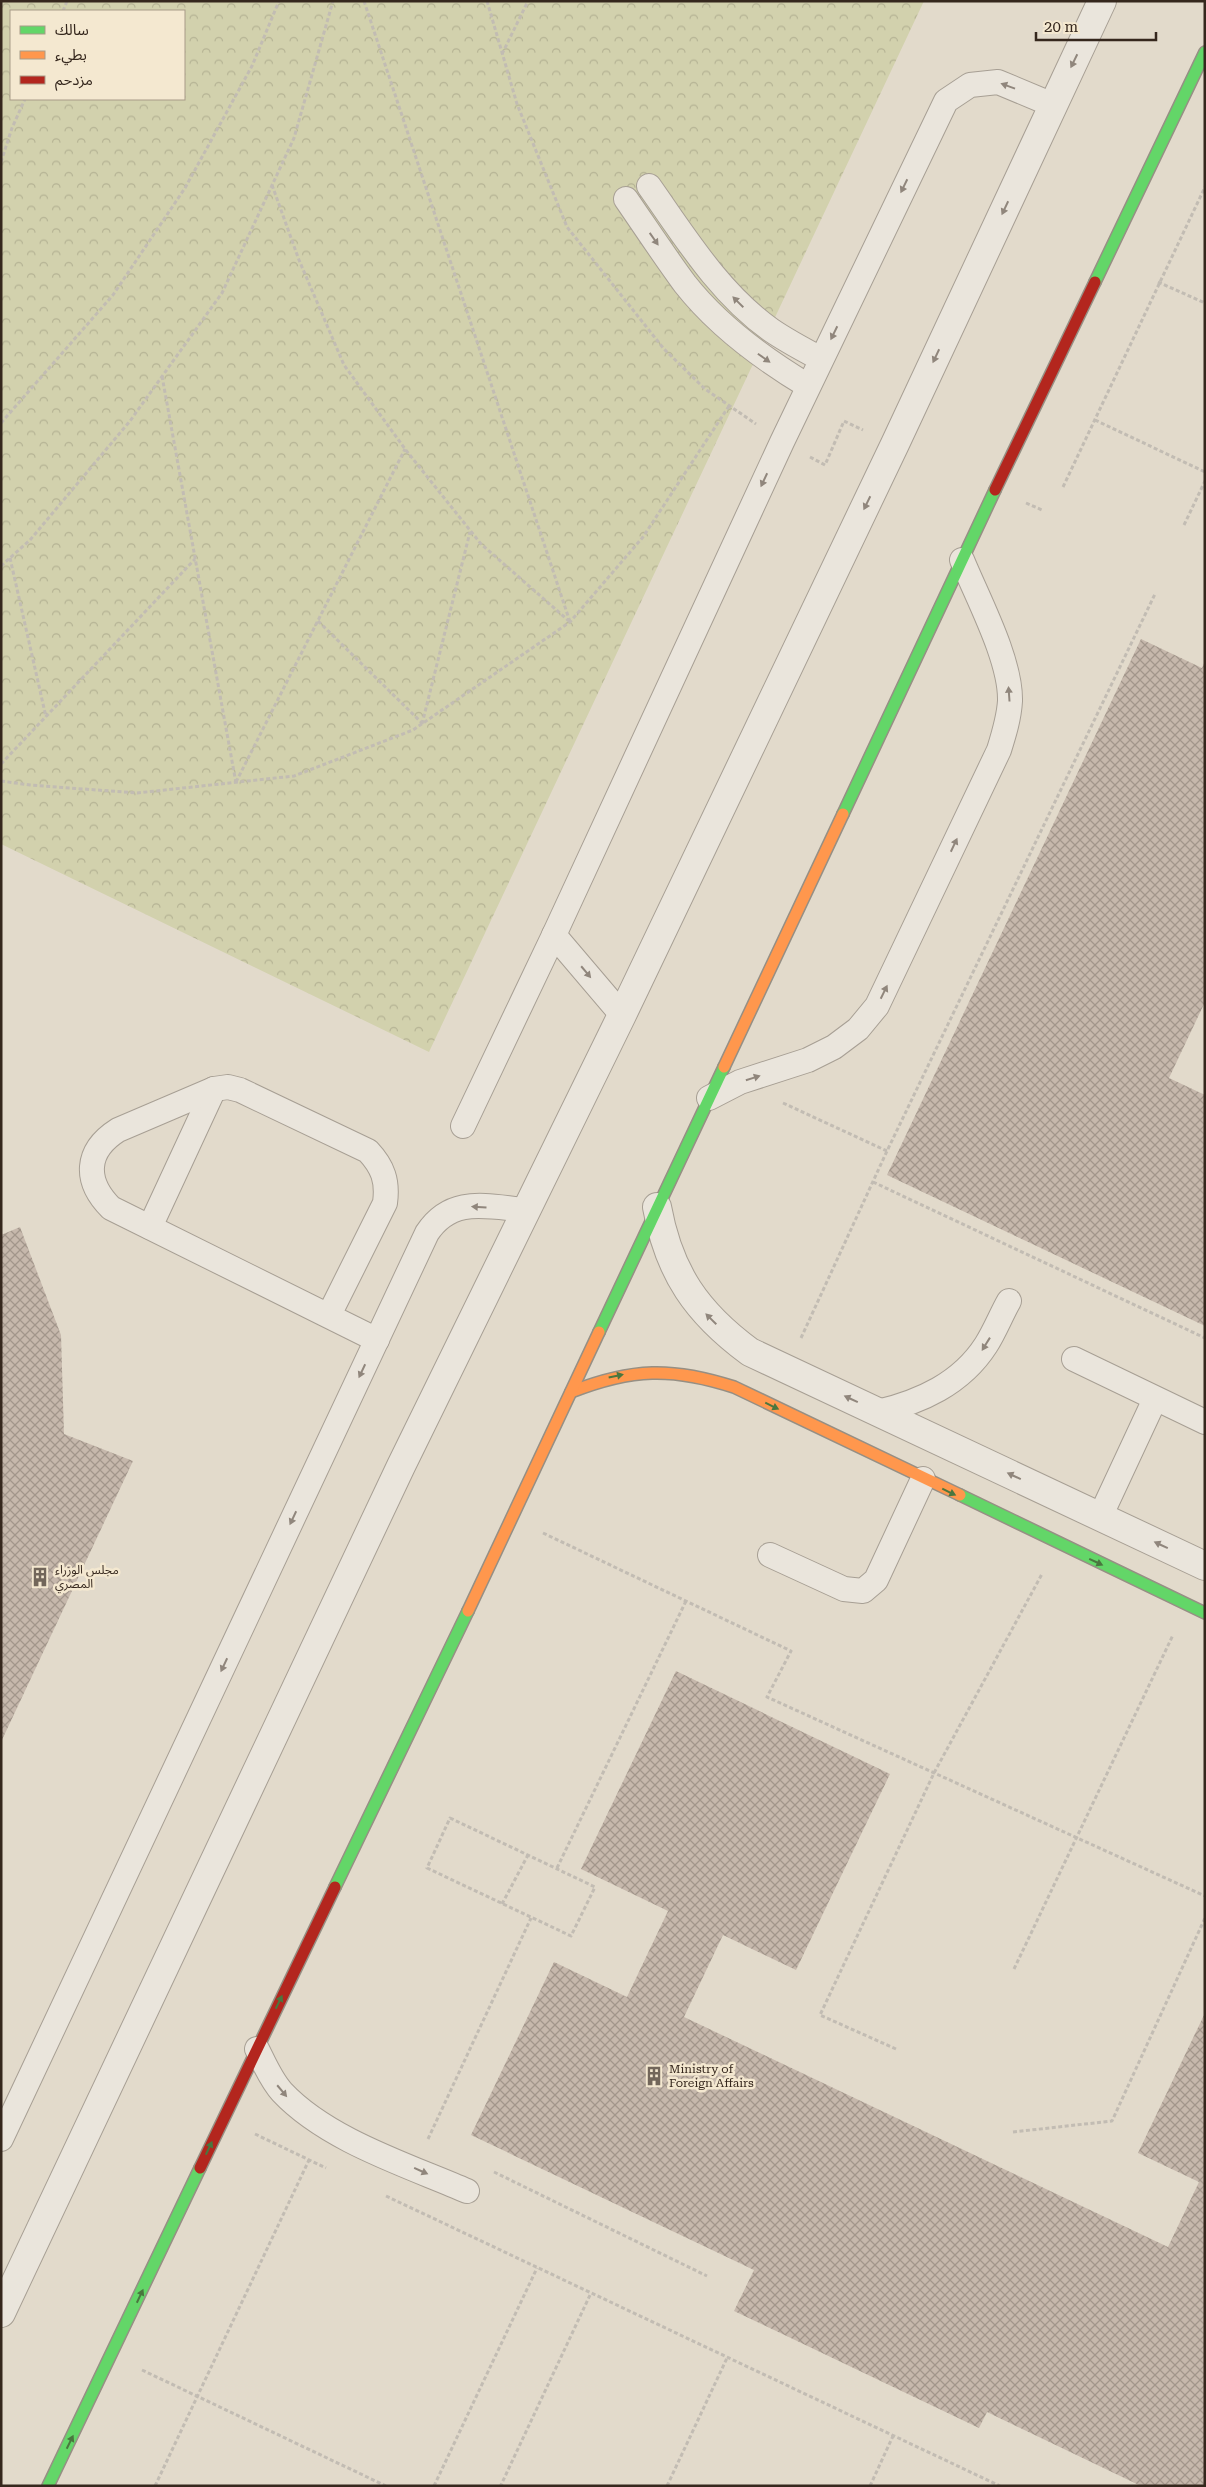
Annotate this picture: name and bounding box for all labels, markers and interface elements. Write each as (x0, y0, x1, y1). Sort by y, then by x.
legend (10, 10, 185, 100)
scale bar (1036, 10, 1156, 42)
text: 20 m (1044, 18, 1079, 36)
text: سالك (55, 21, 89, 39)
text: بطيء (55, 46, 87, 66)
one-way arrow (1070, 54, 1078, 68)
text: مزدحم (55, 71, 93, 91)
one-way arrow (1000, 82, 1015, 90)
one-way arrow (900, 179, 908, 193)
one-way arrow (1001, 201, 1009, 215)
one-way arrow (649, 232, 659, 246)
one-way arrow (733, 296, 745, 308)
one-way arrow (829, 326, 837, 340)
one-way arrow (932, 349, 940, 363)
one-way arrow (757, 353, 771, 363)
one-way arrow (760, 473, 768, 487)
one-way arrow (863, 496, 871, 510)
one-way arrow (1005, 686, 1013, 702)
one-way arrow (950, 838, 958, 852)
one-way arrow (580, 965, 591, 978)
one-way arrow (880, 985, 888, 999)
one-way arrow (746, 1074, 761, 1082)
one-way arrow (470, 1202, 486, 1210)
one-way arrow (705, 1313, 717, 1325)
one-way arrow (981, 1337, 990, 1350)
one-way arrow (358, 1364, 366, 1378)
one-way arrow (609, 1371, 625, 1379)
one-way arrow (844, 1395, 858, 1403)
one-way arrow (765, 1402, 779, 1410)
one-way arrow (1007, 1472, 1021, 1480)
one-way arrow (942, 1488, 957, 1496)
one-way arrow (289, 1511, 297, 1526)
one-way arrow (1154, 1541, 1168, 1549)
one-way arrow (1089, 1559, 1103, 1567)
place label: مجلس الوزراء المصري (55, 1563, 119, 1594)
building icon: مجلس الوزراء المصري (29, 1566, 51, 1588)
one-way arrow (220, 1658, 228, 1673)
one-way arrow (276, 1995, 284, 2009)
place label: Ministry of Foreign Affairs (669, 2062, 754, 2090)
building icon: Ministry of Foreign Affairs (643, 2065, 665, 2087)
one-way arrow (276, 2084, 288, 2096)
one-way arrow (205, 2141, 213, 2155)
one-way arrow (414, 2168, 428, 2176)
one-way arrow (136, 2289, 144, 2303)
one-way arrow (66, 2435, 74, 2449)

